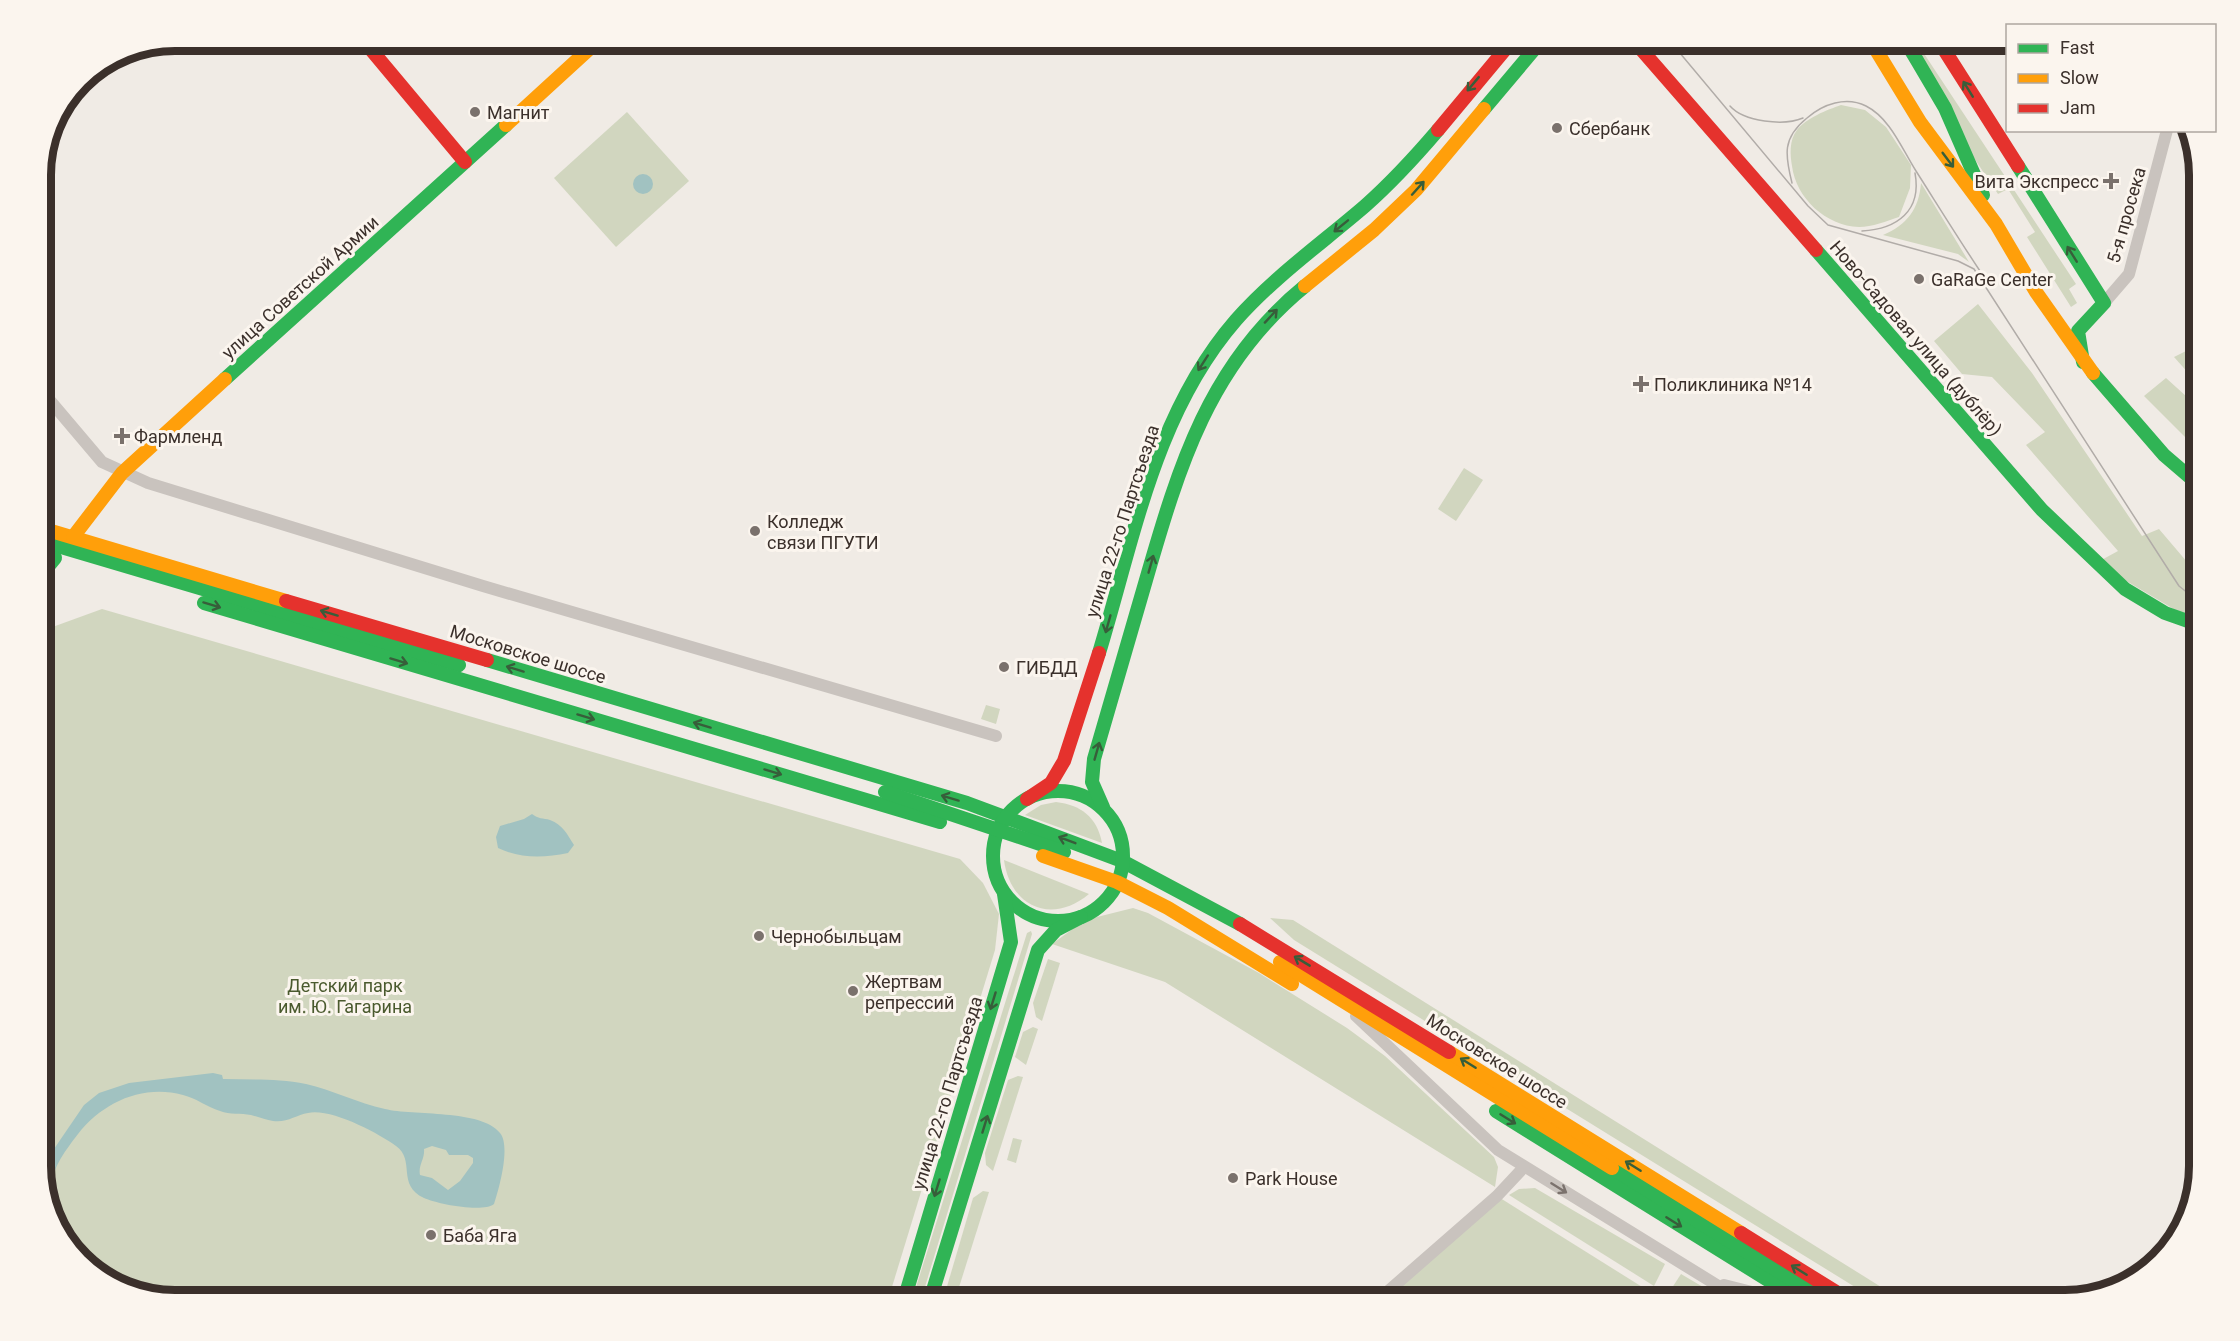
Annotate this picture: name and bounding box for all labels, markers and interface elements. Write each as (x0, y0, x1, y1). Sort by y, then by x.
legend (2006, 24, 2216, 132)
text: Fast (2060, 37, 2095, 58)
text: Slow (2060, 67, 2099, 88)
one-way arrow (1467, 76, 1480, 92)
one-way arrow (1962, 80, 1975, 97)
text: Jam (2060, 97, 2096, 118)
place label: Магнит (487, 102, 550, 123)
marker: Магнит (468, 105, 482, 119)
place label: Сбербанк (1569, 118, 1650, 139)
marker: Сбербанк (1550, 121, 1564, 135)
one-way arrow (1942, 152, 1954, 168)
street label: 5-я просека (2102, 165, 2150, 265)
place label: Вита Экспресс (1975, 171, 2099, 192)
marker: Вита Экспресс (2104, 174, 2118, 188)
one-way arrow (1411, 181, 1425, 196)
street label: улица Советской Армии (217, 211, 383, 363)
one-way arrow (1333, 219, 1349, 232)
street label: Ново-Садовая улица (дублёр) (1825, 236, 2006, 440)
one-way arrow (2066, 245, 2079, 262)
place label: GaRaGe Center (1931, 269, 2053, 290)
marker: GaRaGe Center (1912, 272, 1926, 286)
one-way arrow (1264, 309, 1278, 324)
one-way arrow (1197, 354, 1210, 371)
place label: Поликлиника №14 (1654, 374, 1812, 395)
marker: Поликлиника №14 (1632, 375, 1650, 393)
street label: улица 22-го Партсъезда (1081, 422, 1163, 620)
place label: Фармленд (134, 426, 222, 447)
marker: Фармленд (115, 429, 129, 443)
place label: Колледж связи ПГУТИ (767, 511, 879, 553)
marker: Колледж связи ПГУТИ (748, 524, 762, 538)
one-way arrow (1146, 555, 1157, 574)
one-way arrow (202, 600, 221, 611)
one-way arrow (320, 607, 339, 618)
one-way arrow (1102, 614, 1113, 633)
street label: Московское шоссе (447, 620, 609, 688)
one-way arrow (389, 656, 408, 667)
place label: ГИБДД (1016, 657, 1078, 678)
marker: ГИБДД (997, 660, 1011, 674)
one-way arrow (506, 663, 525, 674)
one-way arrow (576, 712, 595, 723)
one-way arrow (693, 719, 712, 730)
one-way arrow (1091, 742, 1103, 761)
one-way arrow (763, 767, 782, 778)
one-way arrow (941, 792, 960, 803)
one-way arrow (1058, 834, 1077, 845)
place label: Чернобыльцам (771, 926, 902, 947)
marker: Чернобыльцам (752, 929, 766, 943)
one-way arrow (1294, 955, 1311, 967)
place label: Жертвам репрессий (865, 971, 954, 1013)
park label: Детский парк им. Ю. Гагарина (278, 975, 412, 1017)
marker: Жертвам репрессий (846, 984, 860, 998)
one-way arrow (987, 991, 998, 1010)
street label: улица 22-го Партсъезда (908, 994, 986, 1192)
street label: Московское шоссе (1423, 1009, 1571, 1113)
one-way arrow (1460, 1057, 1477, 1069)
one-way arrow (1499, 1113, 1516, 1125)
one-way arrow (980, 1115, 991, 1134)
one-way arrow (1625, 1160, 1642, 1172)
place label: Park House (1245, 1168, 1338, 1189)
marker: Park House (1226, 1171, 1240, 1185)
one-way arrow (931, 1178, 942, 1197)
one-way arrow (1550, 1183, 1567, 1195)
one-way arrow (1665, 1216, 1682, 1229)
place label: Баба Яга (443, 1225, 517, 1246)
marker: Баба Яга (424, 1228, 438, 1242)
one-way arrow (1791, 1263, 1808, 1275)

